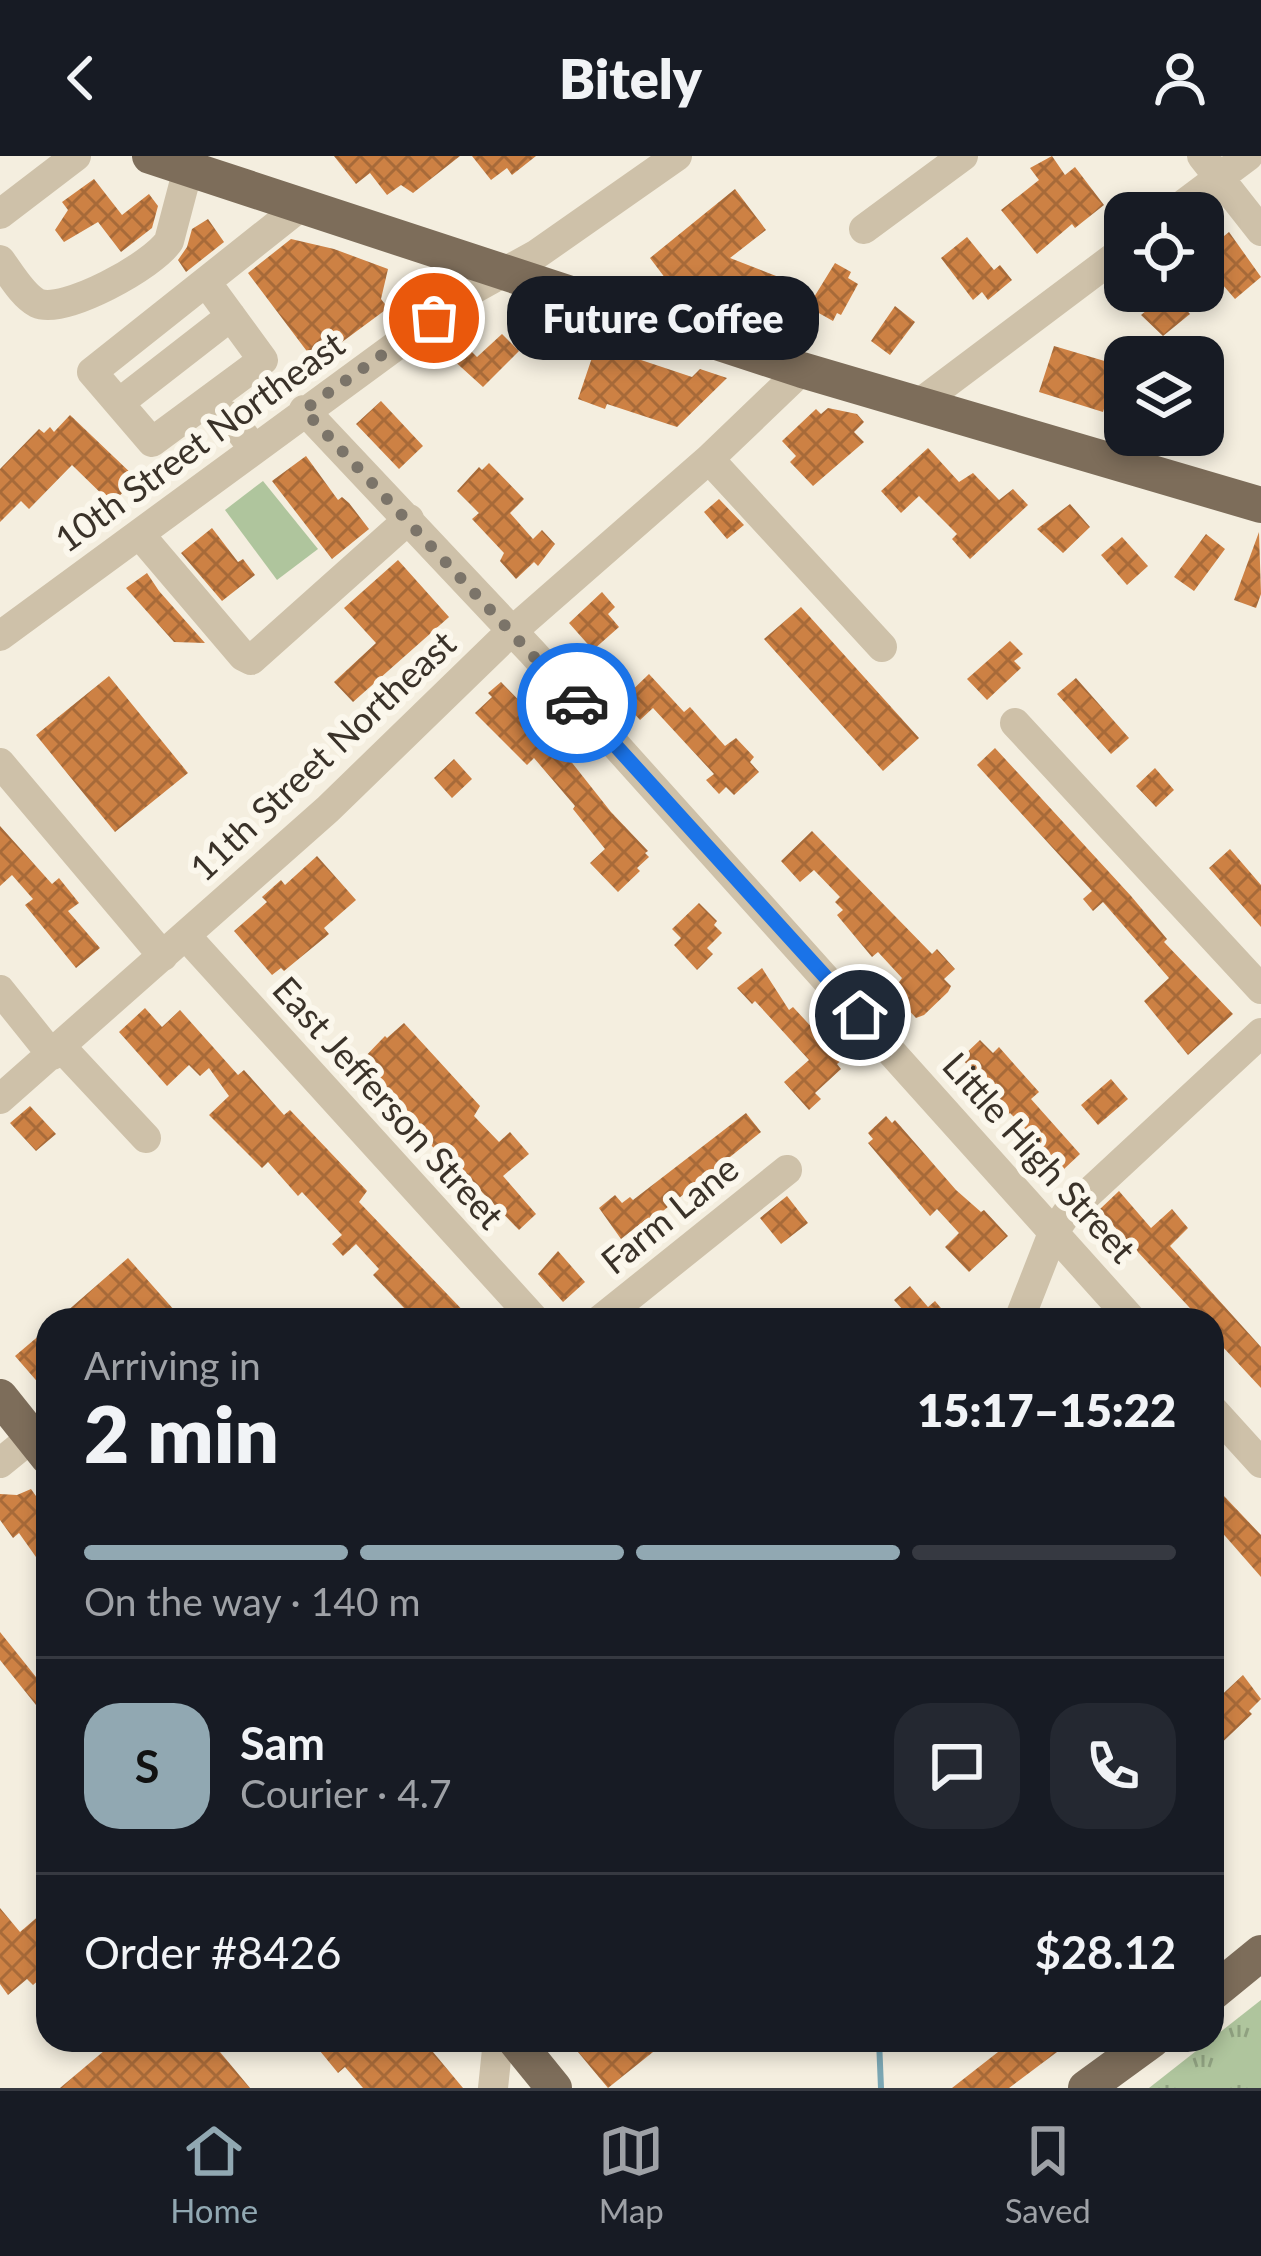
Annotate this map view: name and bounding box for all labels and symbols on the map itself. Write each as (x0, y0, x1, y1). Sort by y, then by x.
pin (383, 267, 485, 369)
callout: Future Coffee (506, 276, 818, 360)
street label: 10th Street Northeast (46, 321, 352, 561)
street label: 11th Street Northeast (180, 621, 464, 889)
courier (517, 643, 637, 763)
pin (809, 964, 911, 1066)
street label: East Jefferson Street (264, 967, 514, 1237)
street label: Little High Street (934, 1043, 1146, 1271)
street label: Farm Lane (592, 1146, 746, 1282)

